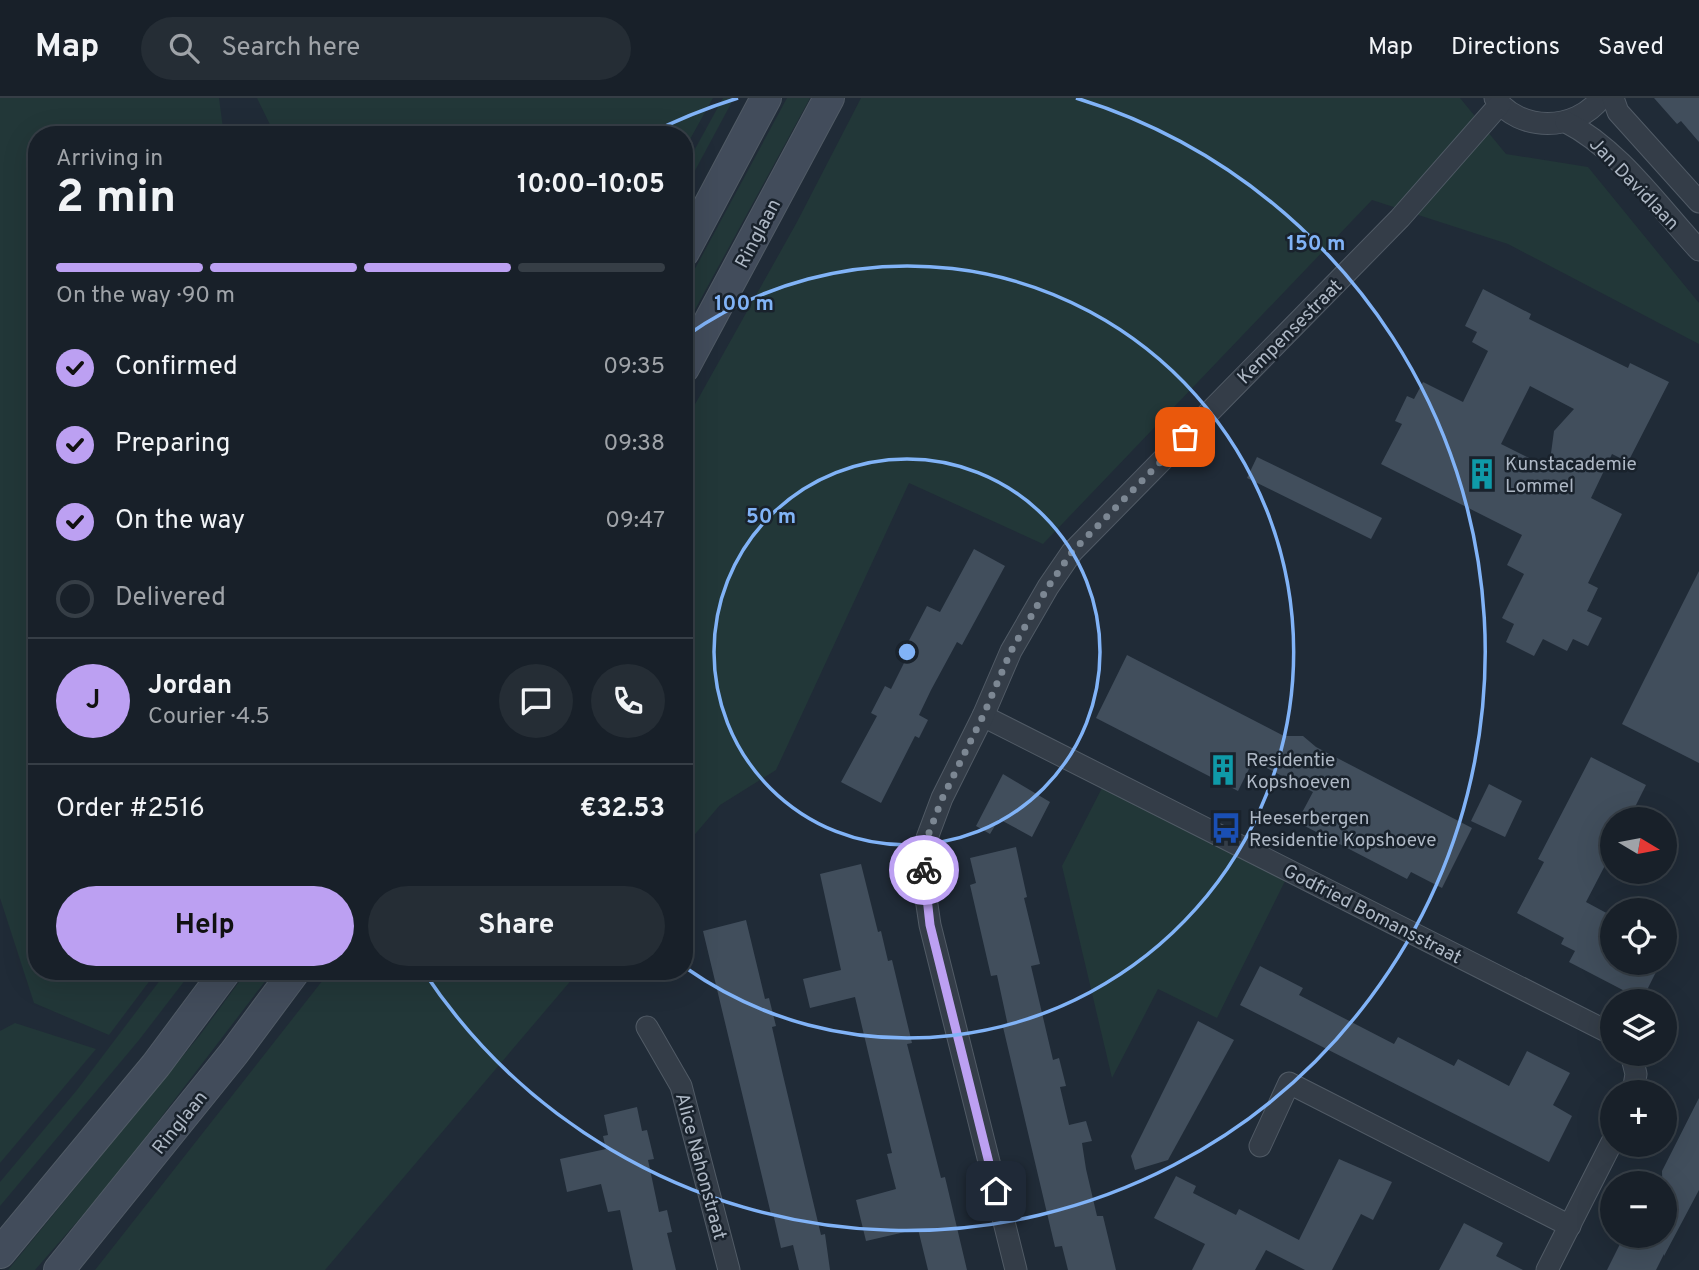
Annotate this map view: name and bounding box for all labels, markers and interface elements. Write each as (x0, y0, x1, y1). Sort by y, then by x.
search box (141, 17, 631, 80)
text: Map (35, 27, 99, 69)
icon: search (165, 29, 203, 67)
text: Search here (221, 32, 360, 65)
text: Map (1368, 33, 1413, 63)
text: Directions (1451, 33, 1560, 63)
text: Saved (1598, 33, 1664, 63)
street label: Jan Davidlaan (1583, 133, 1684, 236)
text: Arriving in (56, 145, 163, 174)
text: 10:00–10:05 (517, 169, 665, 202)
text: 2 min (56, 170, 176, 229)
street label: Ringlaan (731, 195, 787, 273)
text: 150 m (1287, 231, 1345, 258)
street label: Kempensestraat (1233, 275, 1348, 390)
text: On the way · 90 m (56, 282, 235, 311)
text: 100 m (714, 291, 774, 318)
icon: check (56, 349, 94, 387)
text: Confirmed (115, 351, 238, 384)
text: 09:35 (603, 353, 665, 382)
pin (1155, 407, 1215, 467)
icon: bag (1166, 418, 1204, 456)
icon: check (56, 426, 94, 464)
text: Preparing (115, 428, 230, 461)
text: 09:38 (603, 430, 665, 459)
place label: Kunstacademie Lommel (1505, 453, 1637, 499)
building icon: Kunstacademie Lommel (1465, 457, 1499, 491)
icon: check (56, 503, 94, 541)
text: 50 m (746, 504, 796, 531)
text: On the way (115, 505, 245, 538)
text: 09:47 (605, 507, 665, 536)
text: Delivered (115, 582, 226, 615)
centre of rings (895, 640, 919, 664)
button: chat (499, 664, 573, 738)
button: phone (591, 664, 665, 738)
text: Jordan (148, 670, 232, 703)
text: J (86, 685, 100, 718)
text: Courier · 4.5 (148, 703, 270, 732)
place label: Residentie Kopshoeven (1246, 749, 1351, 795)
building icon: Residentie Kopshoeven (1206, 753, 1240, 787)
text: Order #2516 (56, 793, 205, 826)
text: €32.53 (580, 793, 665, 826)
place label: Heeserbergen Residentie Kopshoeve (1249, 807, 1436, 853)
north arrow (1600, 807, 1676, 884)
map controls (1600, 807, 1677, 1248)
bus stop icon: Heeserbergen Residentie Kopshoeve (1209, 811, 1243, 845)
courier (889, 835, 959, 905)
icon: bike (905, 851, 943, 889)
street label: Godfried Bomansstraat (1279, 859, 1465, 970)
button: Help (56, 886, 354, 966)
button: Share (368, 886, 665, 966)
button: locate (1600, 898, 1677, 975)
button: layers (1600, 989, 1677, 1066)
button: + (1600, 1080, 1677, 1157)
street label: Ringlaan (148, 1087, 214, 1160)
street label: Alice Nahonstraat (669, 1090, 731, 1243)
pin (966, 1161, 1026, 1221)
button: − (1600, 1171, 1677, 1248)
icon: home (977, 1172, 1015, 1210)

